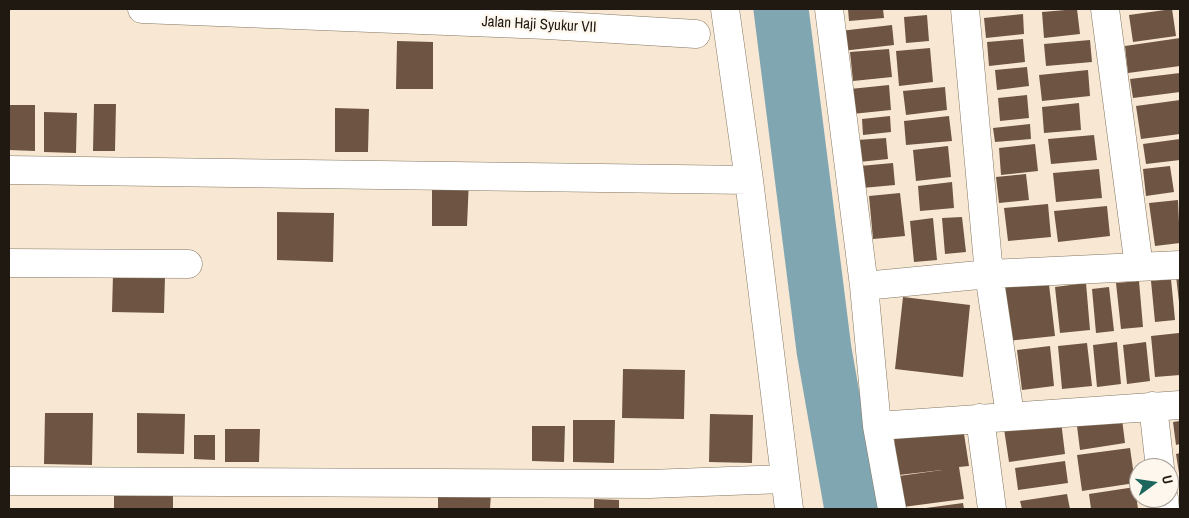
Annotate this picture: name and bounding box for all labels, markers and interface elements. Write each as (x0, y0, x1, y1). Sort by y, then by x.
street label: Jalan Haji Syukur VII (481, 13, 597, 37)
north arrow (1129, 458, 1179, 508)
text: U (1158, 473, 1177, 486)

